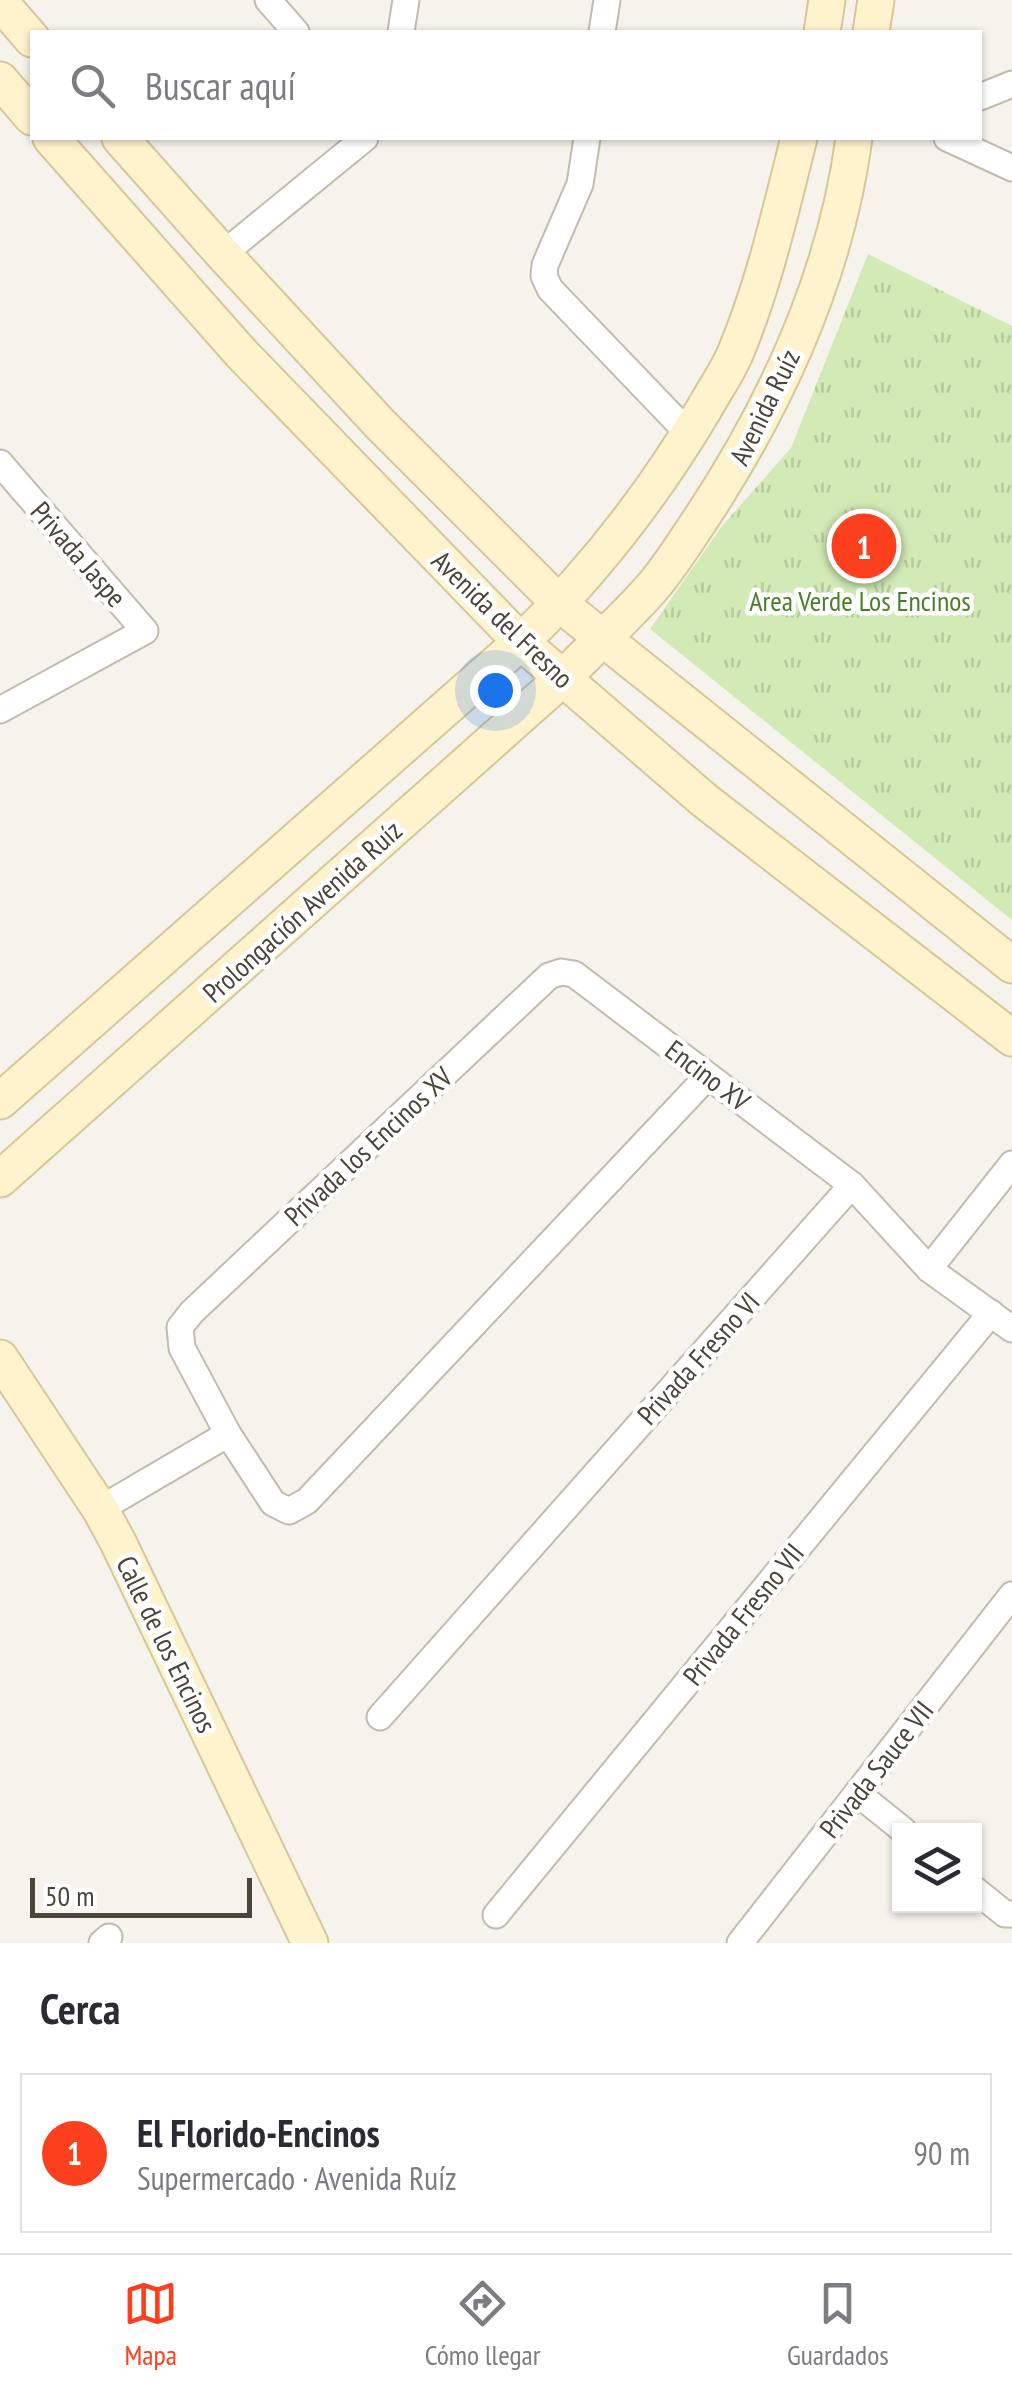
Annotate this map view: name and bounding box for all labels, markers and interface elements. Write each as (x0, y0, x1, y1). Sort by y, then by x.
search box (30, 30, 982, 140)
icon: search (65, 58, 120, 113)
text: Buscar aquí (145, 61, 296, 110)
street label: Avenida Ruíz (720, 343, 808, 471)
street label: Privada Jaspe (23, 494, 135, 614)
pin: 1 (832, 508, 896, 584)
street label: Avenida del Fresno (424, 542, 582, 696)
park label: Area Verde Los Encinos (749, 582, 971, 619)
your location (470, 665, 521, 716)
street label: Prolongación Avenida Ruíz (195, 812, 409, 1010)
street label: Encino XV (658, 1031, 759, 1119)
street label: Privada los Encinos XV (276, 1058, 461, 1234)
street label: Privada Fresno VI (629, 1284, 767, 1432)
street label: Privada Fresno VII (674, 1535, 812, 1693)
street label: Calle de los Encinos (108, 1550, 226, 1738)
street label: Privada Sauce VII (811, 1693, 941, 1845)
map controls (892, 1823, 982, 1913)
button: layers (892, 1823, 982, 1913)
scale bar (30, 1873, 252, 1918)
text: 50 m (45, 1877, 94, 1914)
text: Cerca (40, 1981, 120, 2036)
text: El Florido-Encinos (137, 2108, 380, 2157)
text: 1 (67, 2132, 82, 2174)
text: 90 m (914, 2132, 970, 2174)
text: Supermercado · Avenida Ruíz (137, 2157, 457, 2199)
tab: Mapa (123, 2276, 178, 2373)
tab: Cómo llegar (425, 2276, 540, 2373)
tab: Guardados (787, 2276, 889, 2373)

